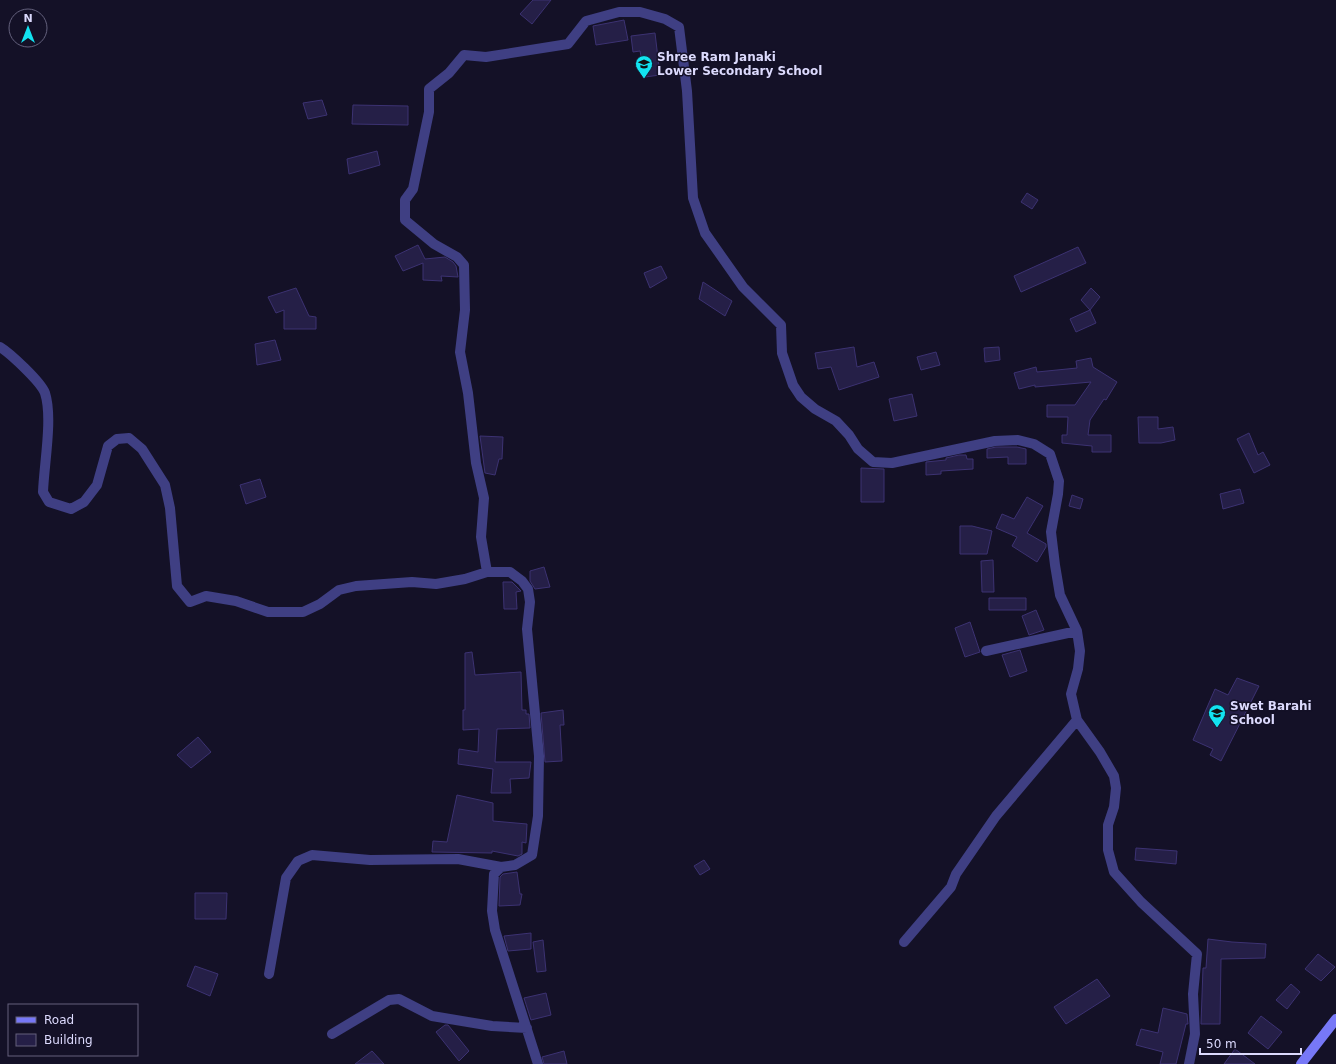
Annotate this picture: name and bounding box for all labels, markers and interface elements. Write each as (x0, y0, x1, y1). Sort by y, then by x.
north arrow (8, 8, 48, 48)
text: N (23, 12, 33, 25)
place label: Shree Ram Janaki Lower Secondary School (657, 50, 822, 78)
school or university icon: Shree Ram Janaki Lower Secondary School (634, 54, 654, 79)
place label: Swet Barahi School (1230, 699, 1312, 727)
school or university icon: Swet Barahi School (1207, 703, 1227, 728)
legend (8, 1004, 138, 1056)
text: Road (44, 1013, 74, 1027)
scale bar (1200, 1030, 1301, 1056)
text: Building (44, 1033, 93, 1047)
text: 50 m (1206, 1037, 1237, 1051)

